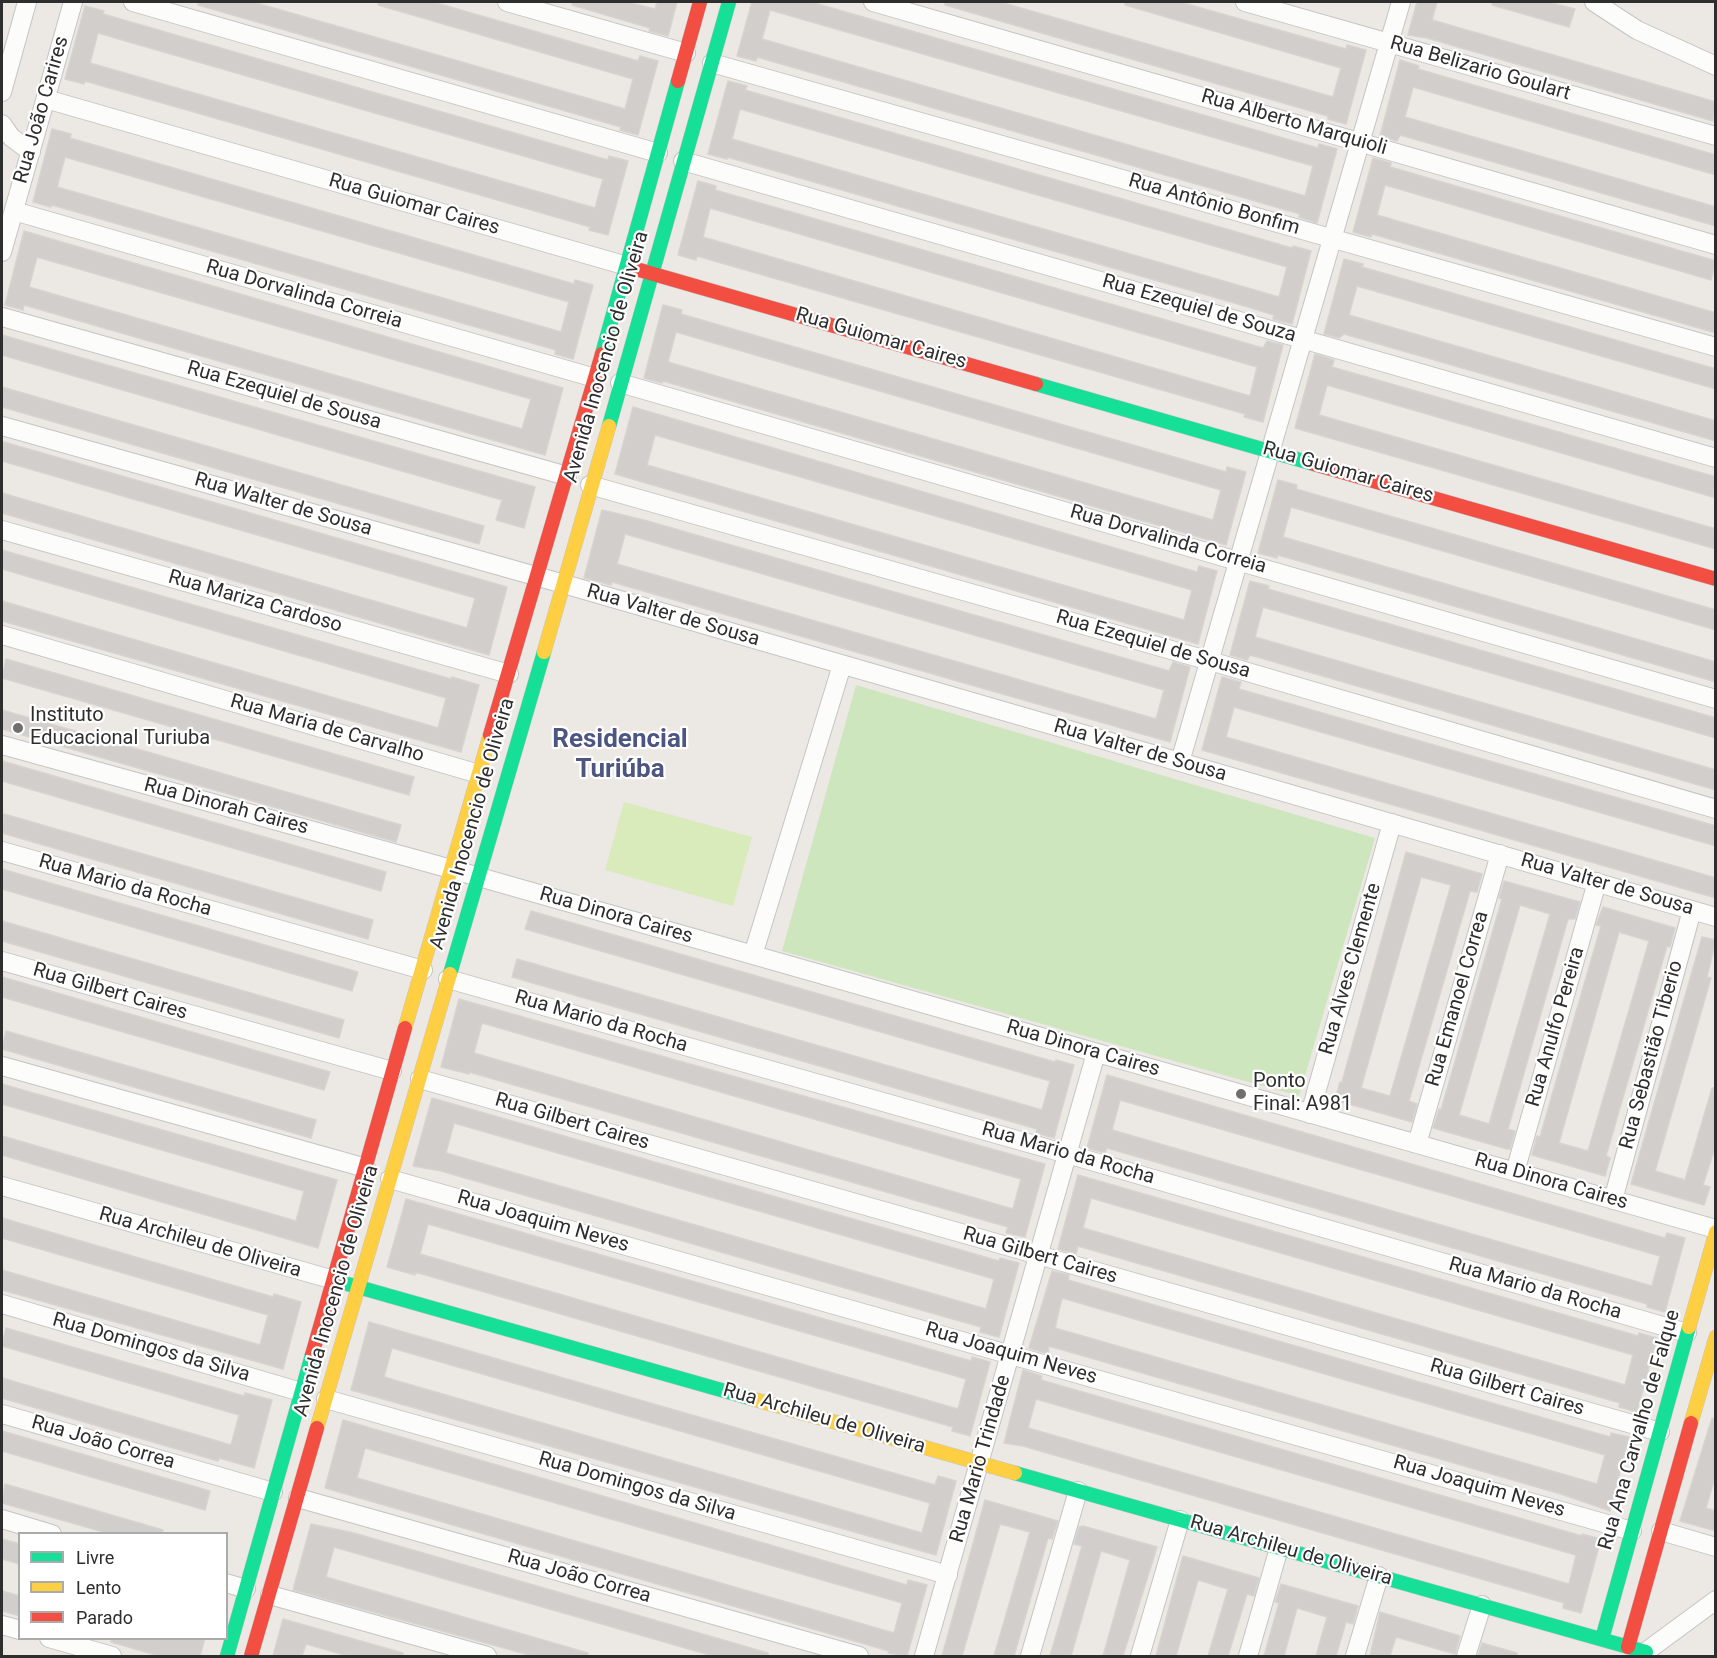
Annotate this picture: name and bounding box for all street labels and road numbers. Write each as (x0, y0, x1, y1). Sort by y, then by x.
street label: Rua Belizario Goulart (1387, 32, 1573, 106)
street label: Rua João Carires (10, 34, 74, 186)
street label: Rua Alberto Marquioli (1198, 85, 1390, 161)
street label: Rua Guiomar Caires (326, 169, 502, 241)
street label: Rua Antônio Bonfim (1126, 169, 1302, 241)
street label: Avenida Inocencio de Oliveira (560, 229, 654, 485)
street label: Rua Dorvalinda Correia (203, 255, 405, 335)
street label: Rua Ezequiel de Souza (1099, 270, 1299, 348)
street label: Rua Guiomar Caires (793, 303, 969, 375)
street label: Rua Ezequiel de Sousa (184, 357, 384, 435)
street label: Rua Guiomar Caires (1260, 437, 1436, 509)
street label: Rua Walter de Sousa (191, 468, 375, 542)
street label: Rua Dorvalinda Correia (1067, 500, 1269, 580)
street label: Rua Mariza Cardoso (165, 566, 345, 638)
street label: Rua Valter de Sousa (584, 580, 762, 652)
street label: Rua Ezequiel de Sousa (1053, 606, 1253, 684)
street label: Rua Maria de Carvalho (227, 690, 427, 768)
street label: Avenida Inocencio de Oliveira (426, 696, 520, 952)
street label: Rua Valter de Sousa (1051, 715, 1229, 787)
street label: Rua Dinorah Caires (141, 774, 311, 840)
street label: Rua Valter de Sousa (1518, 849, 1696, 921)
street label: Rua Mario da Rocha (36, 850, 214, 922)
street label: Rua Alves Clemente (1315, 880, 1387, 1058)
street label: Rua Dinora Caires (537, 883, 695, 949)
street label: Rua Emanoel Correa (1422, 909, 1494, 1089)
street label: Rua Anulfo Pereira (1522, 944, 1590, 1110)
street label: Rua Gilbert Caires (30, 958, 190, 1026)
street label: Rua Sebastião Tiberio (1615, 958, 1689, 1152)
street label: Rua Mario da Rocha (512, 986, 690, 1058)
street label: Rua Dinora Caires (1004, 1016, 1162, 1082)
street label: Rua Gilbert Caires (492, 1088, 652, 1156)
street label: Rua Mario da Rocha (979, 1118, 1157, 1190)
street label: Rua Dinora Caires (1472, 1149, 1630, 1215)
street label: Avenida Inocencio de Oliveira (290, 1163, 384, 1419)
street label: Rua Joaquim Neves (454, 1186, 632, 1258)
street label: Rua Archileu de Oliveira (96, 1203, 304, 1283)
street label: Rua Gilbert Caires (960, 1222, 1120, 1290)
street label: Rua Mario da Rocha (1446, 1253, 1624, 1325)
street label: Rua Ana Carvalho de Falque (1594, 1307, 1686, 1553)
street label: Rua Domingos da Silva (50, 1308, 252, 1388)
street label: Rua Joaquim Neves (922, 1318, 1100, 1390)
street label: Rua Gilbert Caires (1427, 1354, 1587, 1422)
street label: Rua Mario Trindade (946, 1372, 1016, 1546)
street label: Rua Archileu de Oliveira (720, 1379, 928, 1459)
street label: Rua João Correa (28, 1411, 178, 1475)
street label: Rua Domingos da Silva (536, 1447, 738, 1527)
street label: Rua Joaquim Neves (1390, 1451, 1568, 1523)
street label: Rua Archileu de Oliveira (1187, 1511, 1395, 1591)
street label: Rua João Correa (504, 1545, 654, 1609)

